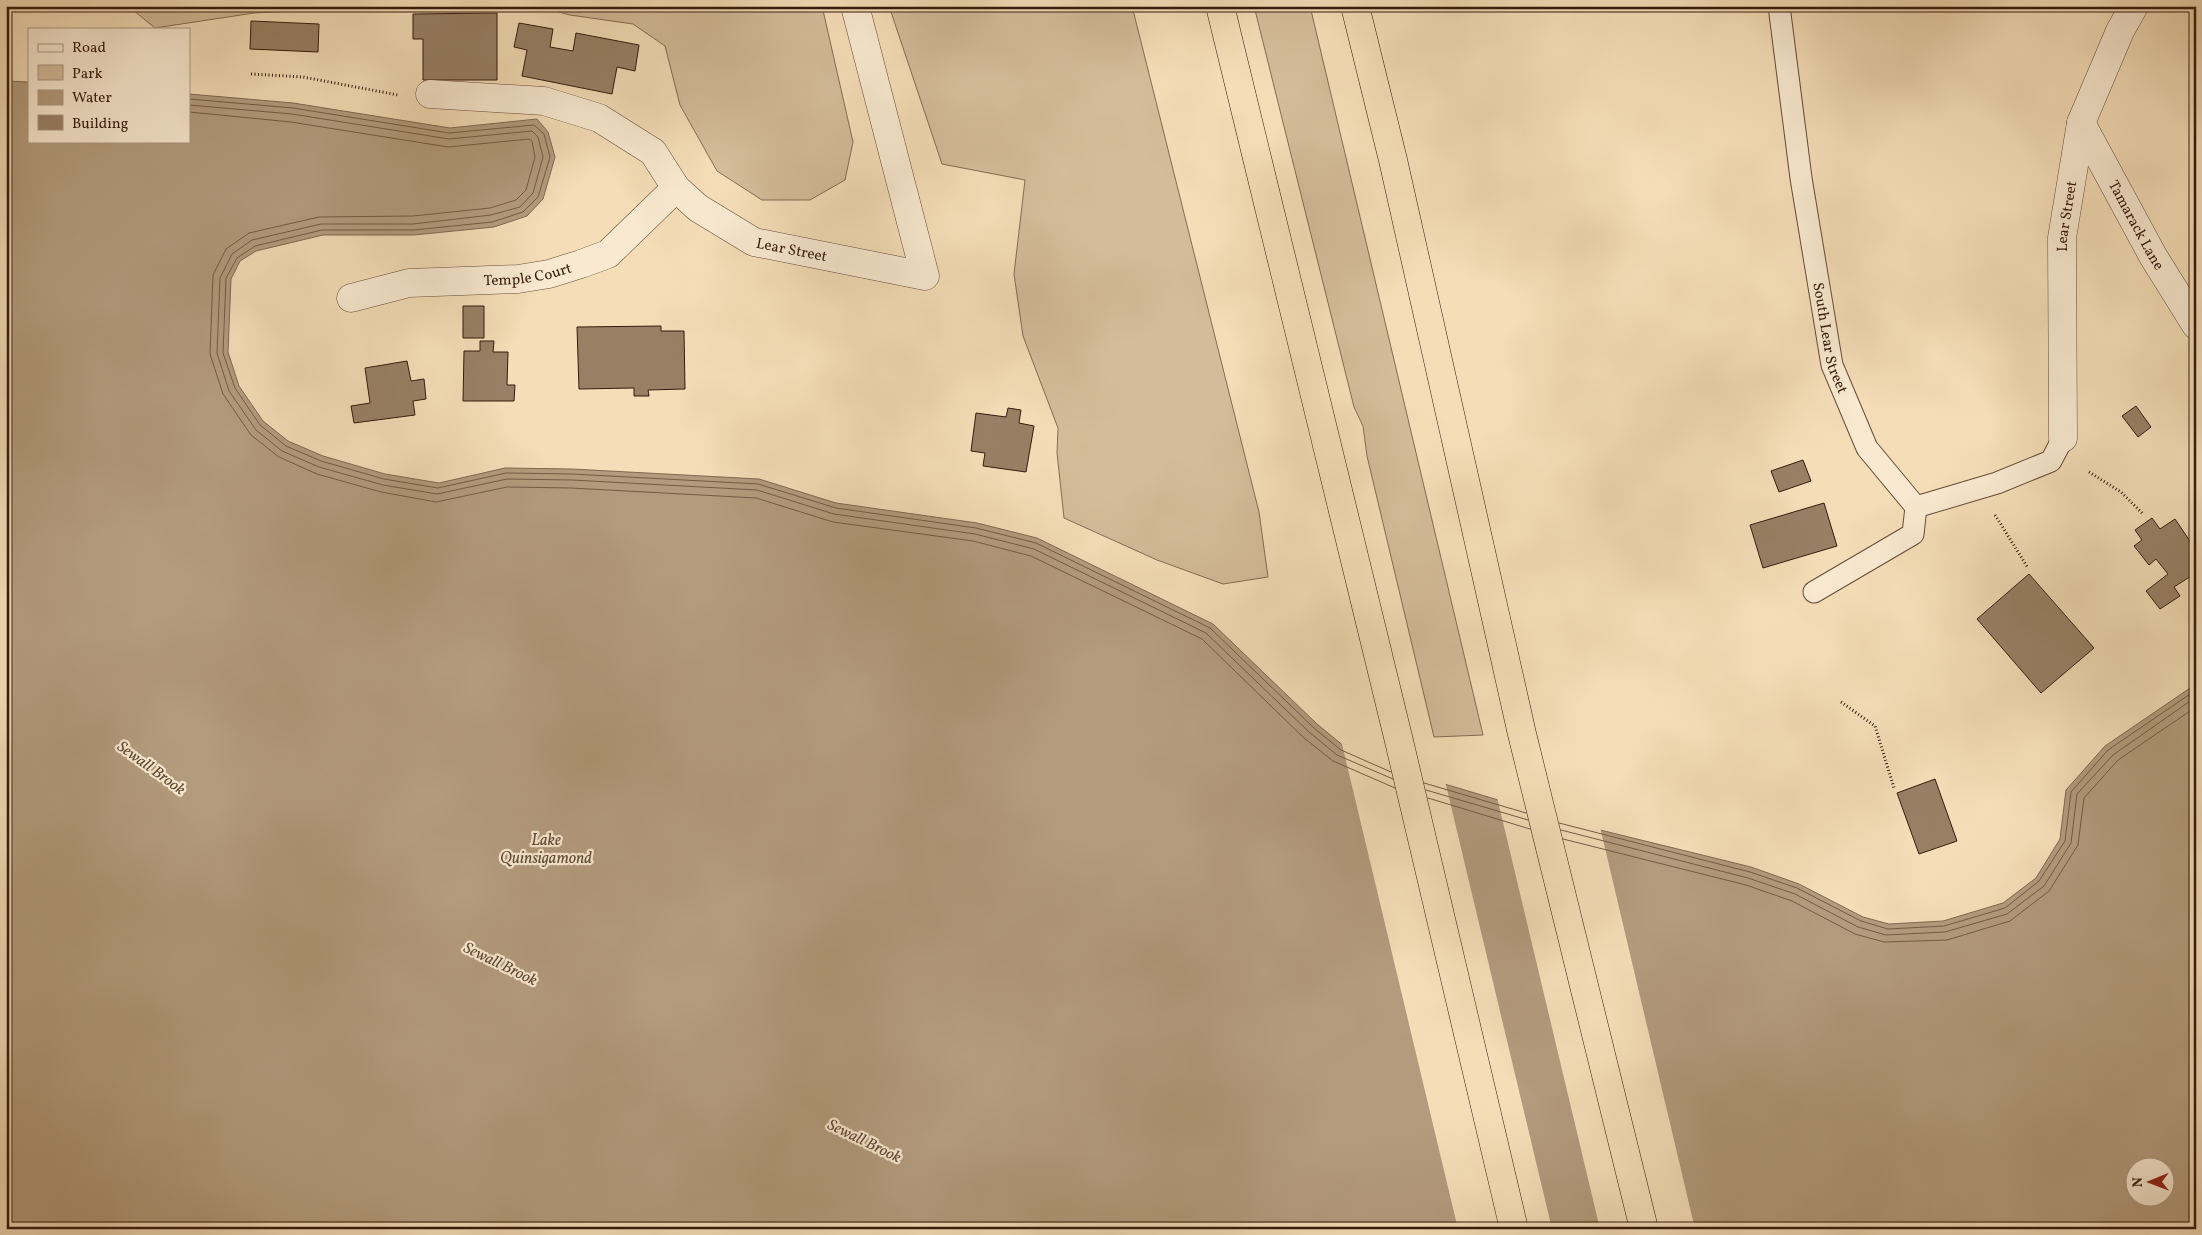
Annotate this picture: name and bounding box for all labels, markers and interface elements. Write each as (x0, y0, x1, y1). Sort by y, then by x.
legend (28, 28, 190, 142)
text: Road (72, 38, 106, 59)
text: Park (72, 64, 103, 85)
text: Water (72, 88, 112, 109)
text: Building (72, 114, 129, 135)
street label: Tamarack Lane (2102, 177, 2168, 275)
street label: Lear Street (2053, 179, 2083, 252)
street label: Lear Street (754, 234, 829, 268)
street label: Temple Court (483, 259, 575, 292)
street label: South Lear Street (1806, 281, 1852, 397)
water label: Sewall Brook (112, 736, 190, 801)
water label: Lake Quinsigamond (500, 830, 592, 870)
water label: Sewall Brook (459, 937, 541, 992)
water label: Sewall Brook (823, 1114, 905, 1169)
north arrow (2124, 1158, 2174, 1208)
text: N (2129, 1177, 2148, 1187)

